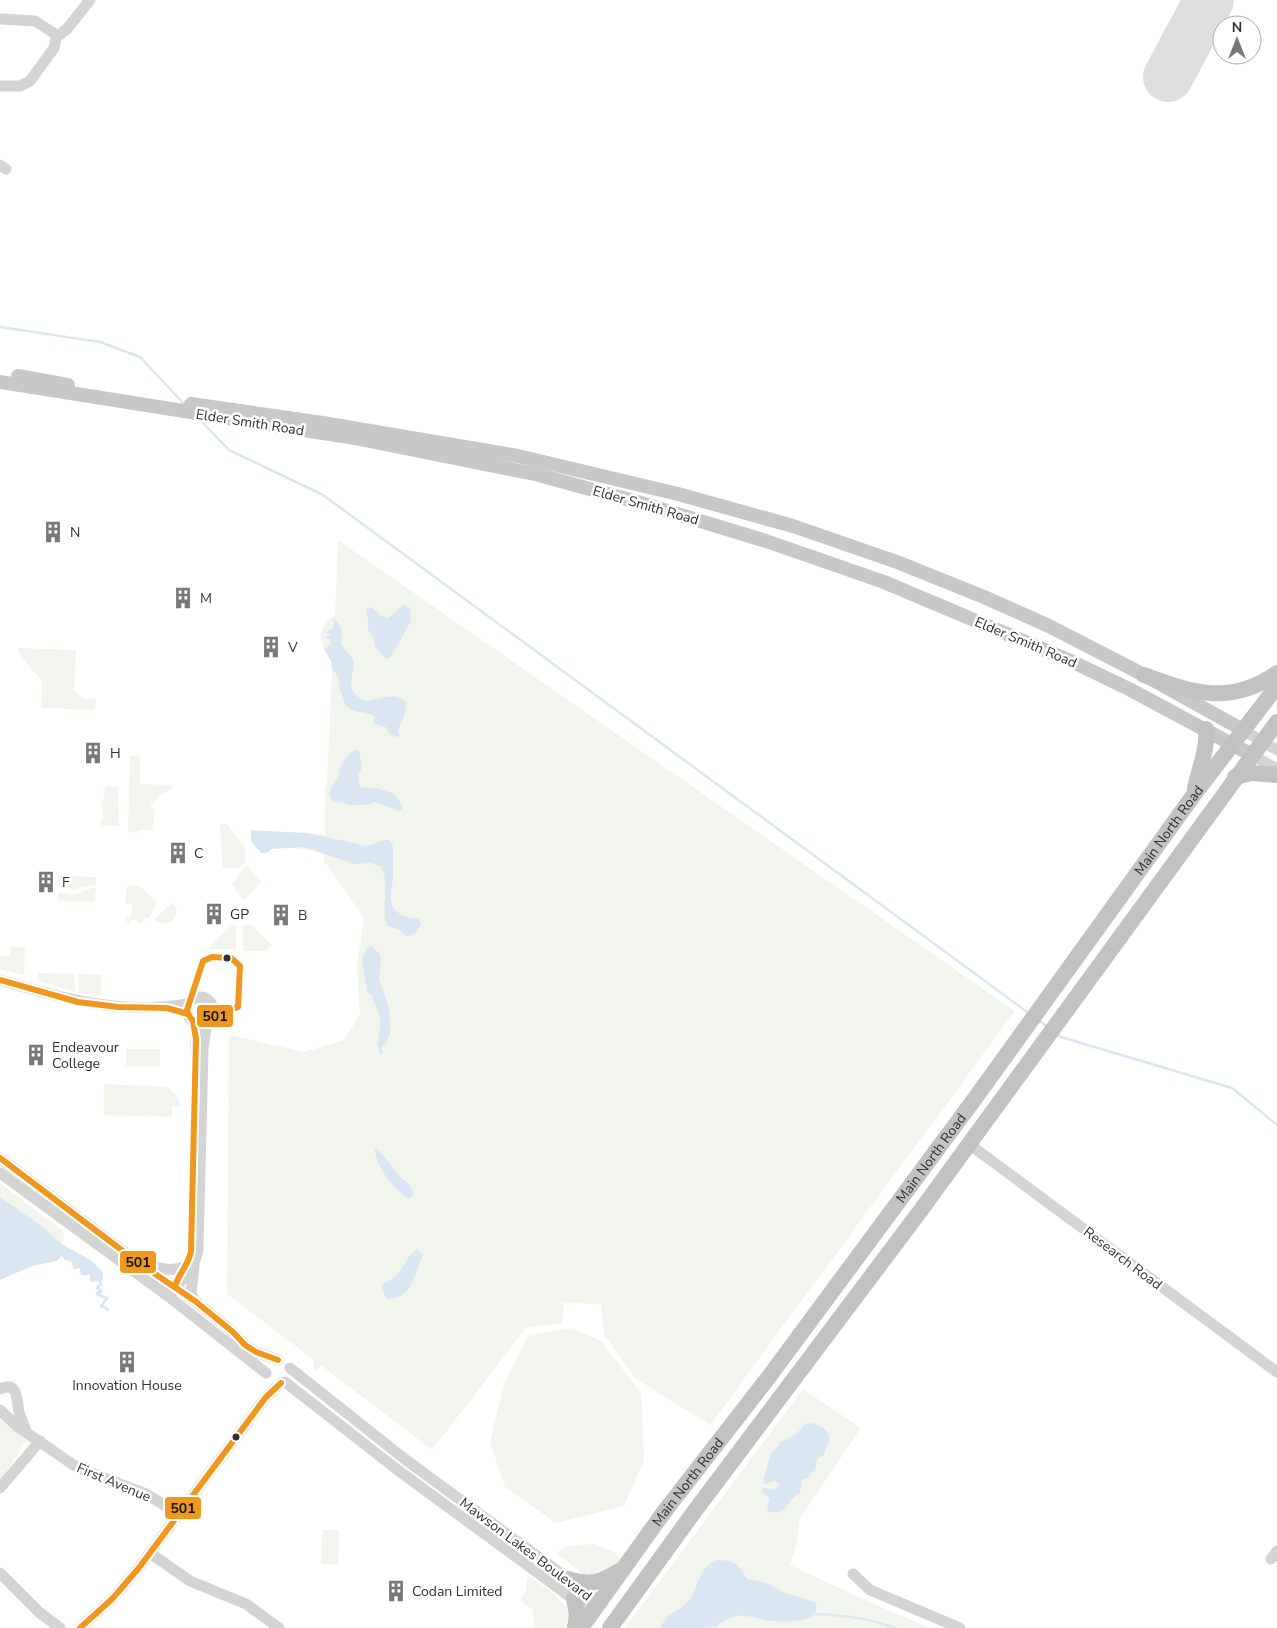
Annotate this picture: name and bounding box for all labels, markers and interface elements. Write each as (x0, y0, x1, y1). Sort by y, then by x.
north arrow (1212, 15, 1262, 65)
text: N (1232, 18, 1242, 37)
street label: Elder Smith Road (194, 405, 305, 440)
street label: Elder Smith Road (591, 481, 701, 530)
building icon: N (40, 519, 66, 545)
place label: N (70, 523, 80, 542)
building icon: M (170, 585, 196, 611)
place label: M (200, 589, 212, 608)
street label: Elder Smith Road (972, 612, 1080, 673)
building icon: V (258, 634, 284, 660)
place label: V (287, 638, 298, 657)
building icon: H (80, 740, 106, 766)
place label: H (110, 744, 121, 763)
street label: Main North Road (1130, 781, 1208, 879)
building icon: C (165, 840, 191, 866)
place label: C (194, 844, 203, 863)
building icon: F (33, 869, 59, 895)
place label: F (62, 873, 70, 892)
building icon: GP (201, 901, 227, 927)
building icon: B (268, 902, 294, 928)
place label: GP (230, 905, 249, 924)
place label: B (298, 906, 307, 925)
unlabelled marker (222, 953, 232, 963)
line badge: 501 (196, 1004, 234, 1028)
text: 501 (202, 1007, 228, 1026)
place label: Endeavour College (52, 1038, 119, 1073)
building icon: Endeavour College (23, 1042, 49, 1068)
street label: Main North Road (892, 1110, 971, 1207)
street label: Research Road (1080, 1223, 1166, 1294)
line badge: 501 (119, 1250, 157, 1274)
text: 501 (125, 1253, 151, 1272)
building icon: Innovation House (114, 1349, 140, 1375)
place label: Innovation House (72, 1376, 182, 1395)
unlabelled marker (231, 1432, 241, 1442)
street label: Main North Road (648, 1434, 728, 1530)
street label: First Avenue (74, 1458, 154, 1507)
street label: Mawson Lakes Boulevard (456, 1493, 596, 1605)
line badge: 501 (164, 1496, 202, 1520)
text: 501 (170, 1499, 196, 1518)
building icon: Codan Limited (383, 1578, 409, 1604)
place label: Codan Limited (412, 1582, 502, 1601)

